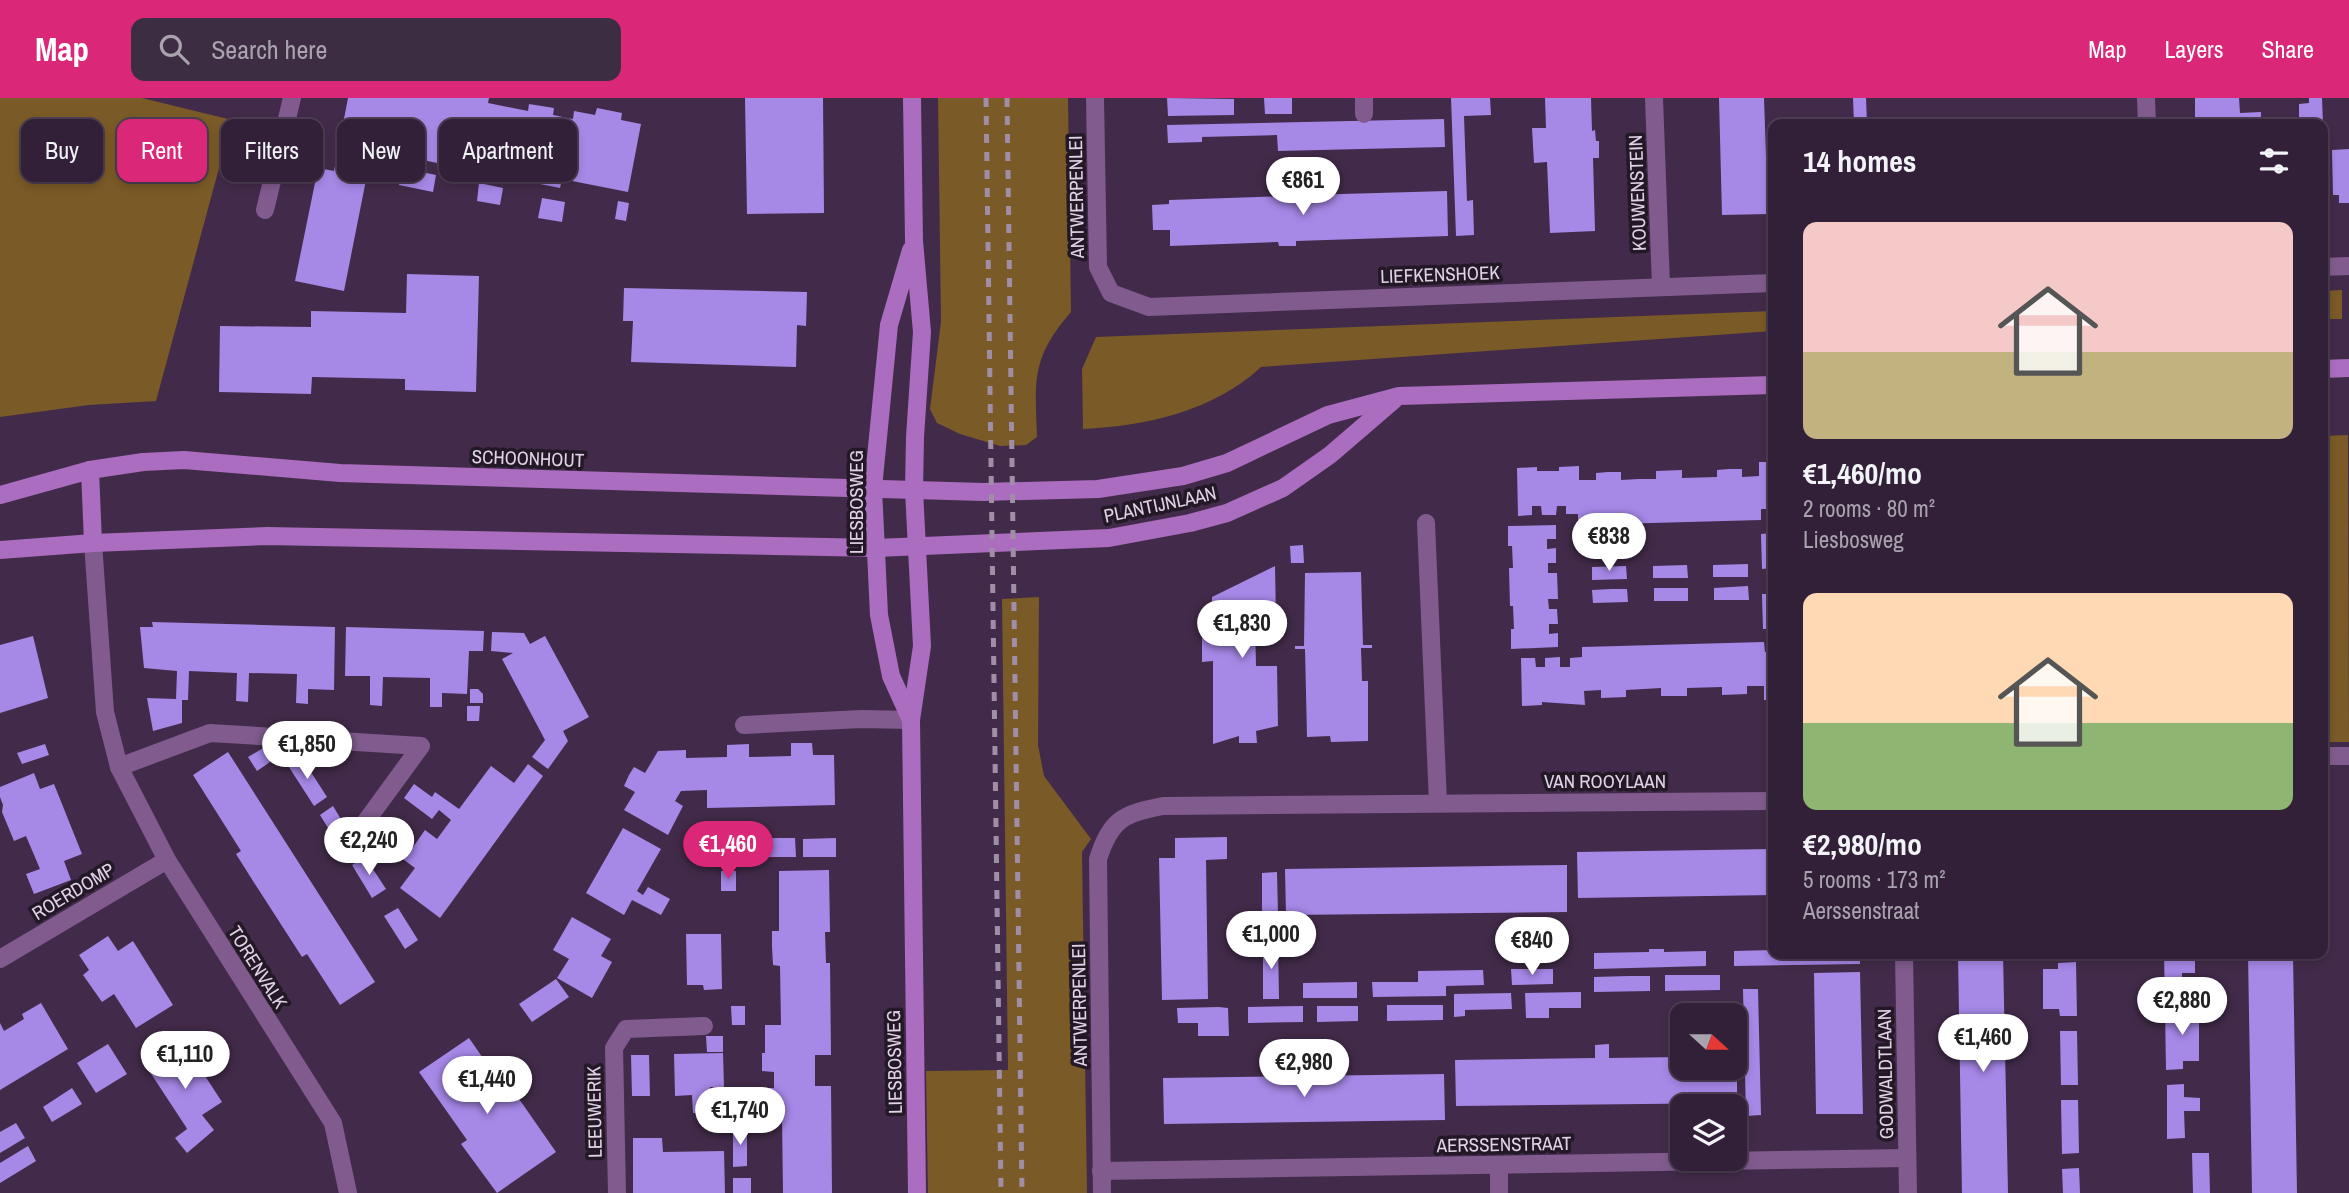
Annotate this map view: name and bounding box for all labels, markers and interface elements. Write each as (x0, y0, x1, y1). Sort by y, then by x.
search box (131, 18, 621, 81)
text: Map (35, 27, 89, 71)
icon: search (155, 30, 193, 68)
text: Search here (211, 32, 327, 67)
text: Map (2088, 33, 2126, 65)
text: Layers (2164, 33, 2223, 65)
text: Share (2261, 33, 2314, 65)
chip: Buy (21, 119, 103, 182)
chip: Rent (117, 119, 207, 182)
chip: Filters (221, 119, 323, 182)
chip: New (337, 119, 425, 182)
chip: Apartment (439, 119, 577, 182)
street label: ANTWERPENLEI (1062, 135, 1090, 260)
street label: KOUWENSTEIN (1622, 135, 1652, 251)
text: 14 homes (1803, 141, 1917, 181)
icon: filters (2255, 142, 2293, 180)
pin: €861 (1262, 158, 1344, 217)
text: €861 (1282, 164, 1324, 195)
street label: LIEFKENSHOEK (1380, 259, 1501, 289)
icon: home (1985, 268, 2111, 394)
street label: SCHOONHOUT (471, 443, 585, 473)
street label: LIESBOSWEG (843, 450, 869, 554)
text: €1,460/mo (1803, 453, 1922, 493)
street label: PLANTIJNLAAN (1101, 479, 1219, 529)
text: 2 rooms · 80 m² (1803, 493, 1935, 524)
pin: €838 (1568, 514, 1650, 573)
text: €838 (1588, 520, 1630, 551)
text: Liesbosweg (1803, 524, 1904, 555)
pin: €1,830 (1185, 601, 1299, 660)
text: €1,830 (1213, 607, 1271, 638)
icon: home (1985, 639, 2111, 765)
pin: €1,850 (250, 722, 364, 781)
text: €1,850 (278, 728, 336, 759)
street label: VAN ROOYLAAN (1544, 768, 1666, 794)
pin: €2,240 (312, 818, 426, 877)
pin: €1,460 (671, 822, 785, 881)
text: €2,240 (340, 824, 398, 855)
text: €2,980/mo (1803, 824, 1922, 864)
text: €1,460 (699, 828, 757, 859)
street label: ROERDOMP (27, 856, 119, 926)
text: 5 rooms · 173 m² (1803, 864, 1946, 895)
text: Aerssenstraat (1803, 895, 1919, 926)
pin: €1,000 (1214, 912, 1328, 971)
text: €1,000 (1242, 918, 1300, 949)
pin: €840 (1491, 918, 1573, 977)
street label: TORENVALK (222, 921, 294, 1014)
text: €840 (1511, 924, 1553, 955)
street label: ANTWERPENLEI (1065, 943, 1093, 1068)
pin: €2,880 (2125, 978, 2239, 1037)
text: €2,880 (2153, 984, 2211, 1015)
north arrow (1670, 1003, 1746, 1080)
map controls (1670, 1003, 1747, 1171)
street label: GODWALDTLAAN (1871, 1009, 1899, 1139)
street label: LIESBOSWEG (880, 1010, 908, 1114)
pin: €1,460 (1926, 1014, 2040, 1074)
text: €1,460 (1954, 1021, 2012, 1052)
pin: €1,110 (128, 1032, 242, 1091)
text: €1,110 (157, 1038, 213, 1069)
pin: €2,980 (1247, 1040, 1361, 1099)
text: €2,980 (1275, 1046, 1333, 1077)
pin: €1,440 (430, 1056, 544, 1116)
text: €1,440 (458, 1063, 516, 1094)
street label: LEEUWERIK (580, 1065, 608, 1158)
pin: €1,740 (683, 1088, 797, 1147)
text: €1,740 (711, 1094, 769, 1125)
button: layers (1670, 1094, 1747, 1171)
street label: AERSSENSTRAAT (1435, 1130, 1572, 1158)

